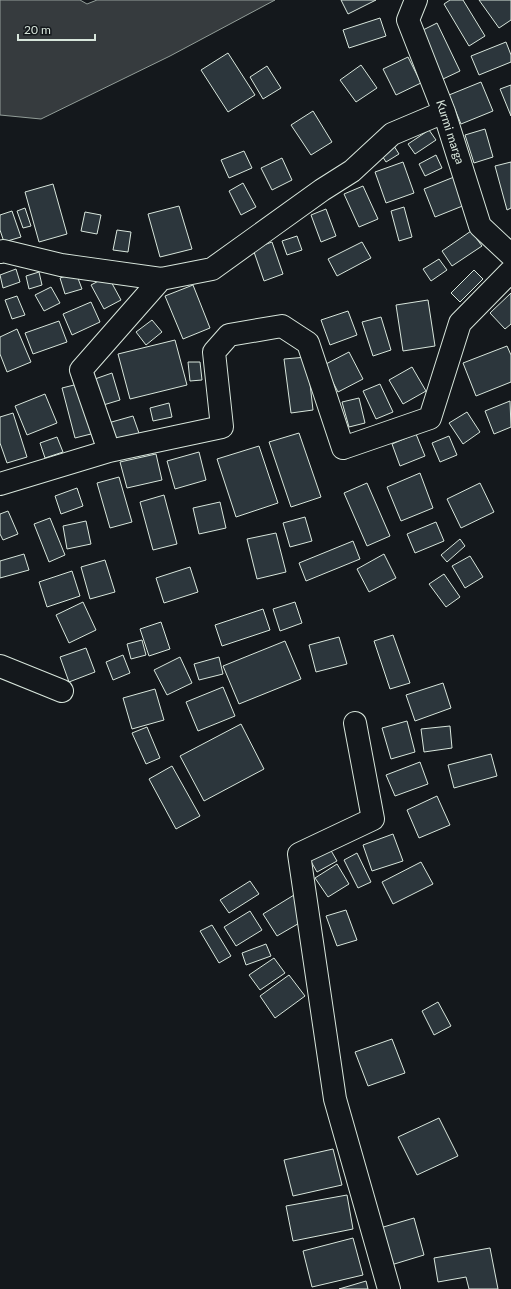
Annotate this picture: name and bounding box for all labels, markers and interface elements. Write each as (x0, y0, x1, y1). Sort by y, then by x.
scale bar (18, 16, 95, 42)
text: 20 m (24, 22, 51, 37)
street label: Kurmi marga (433, 98, 468, 166)

